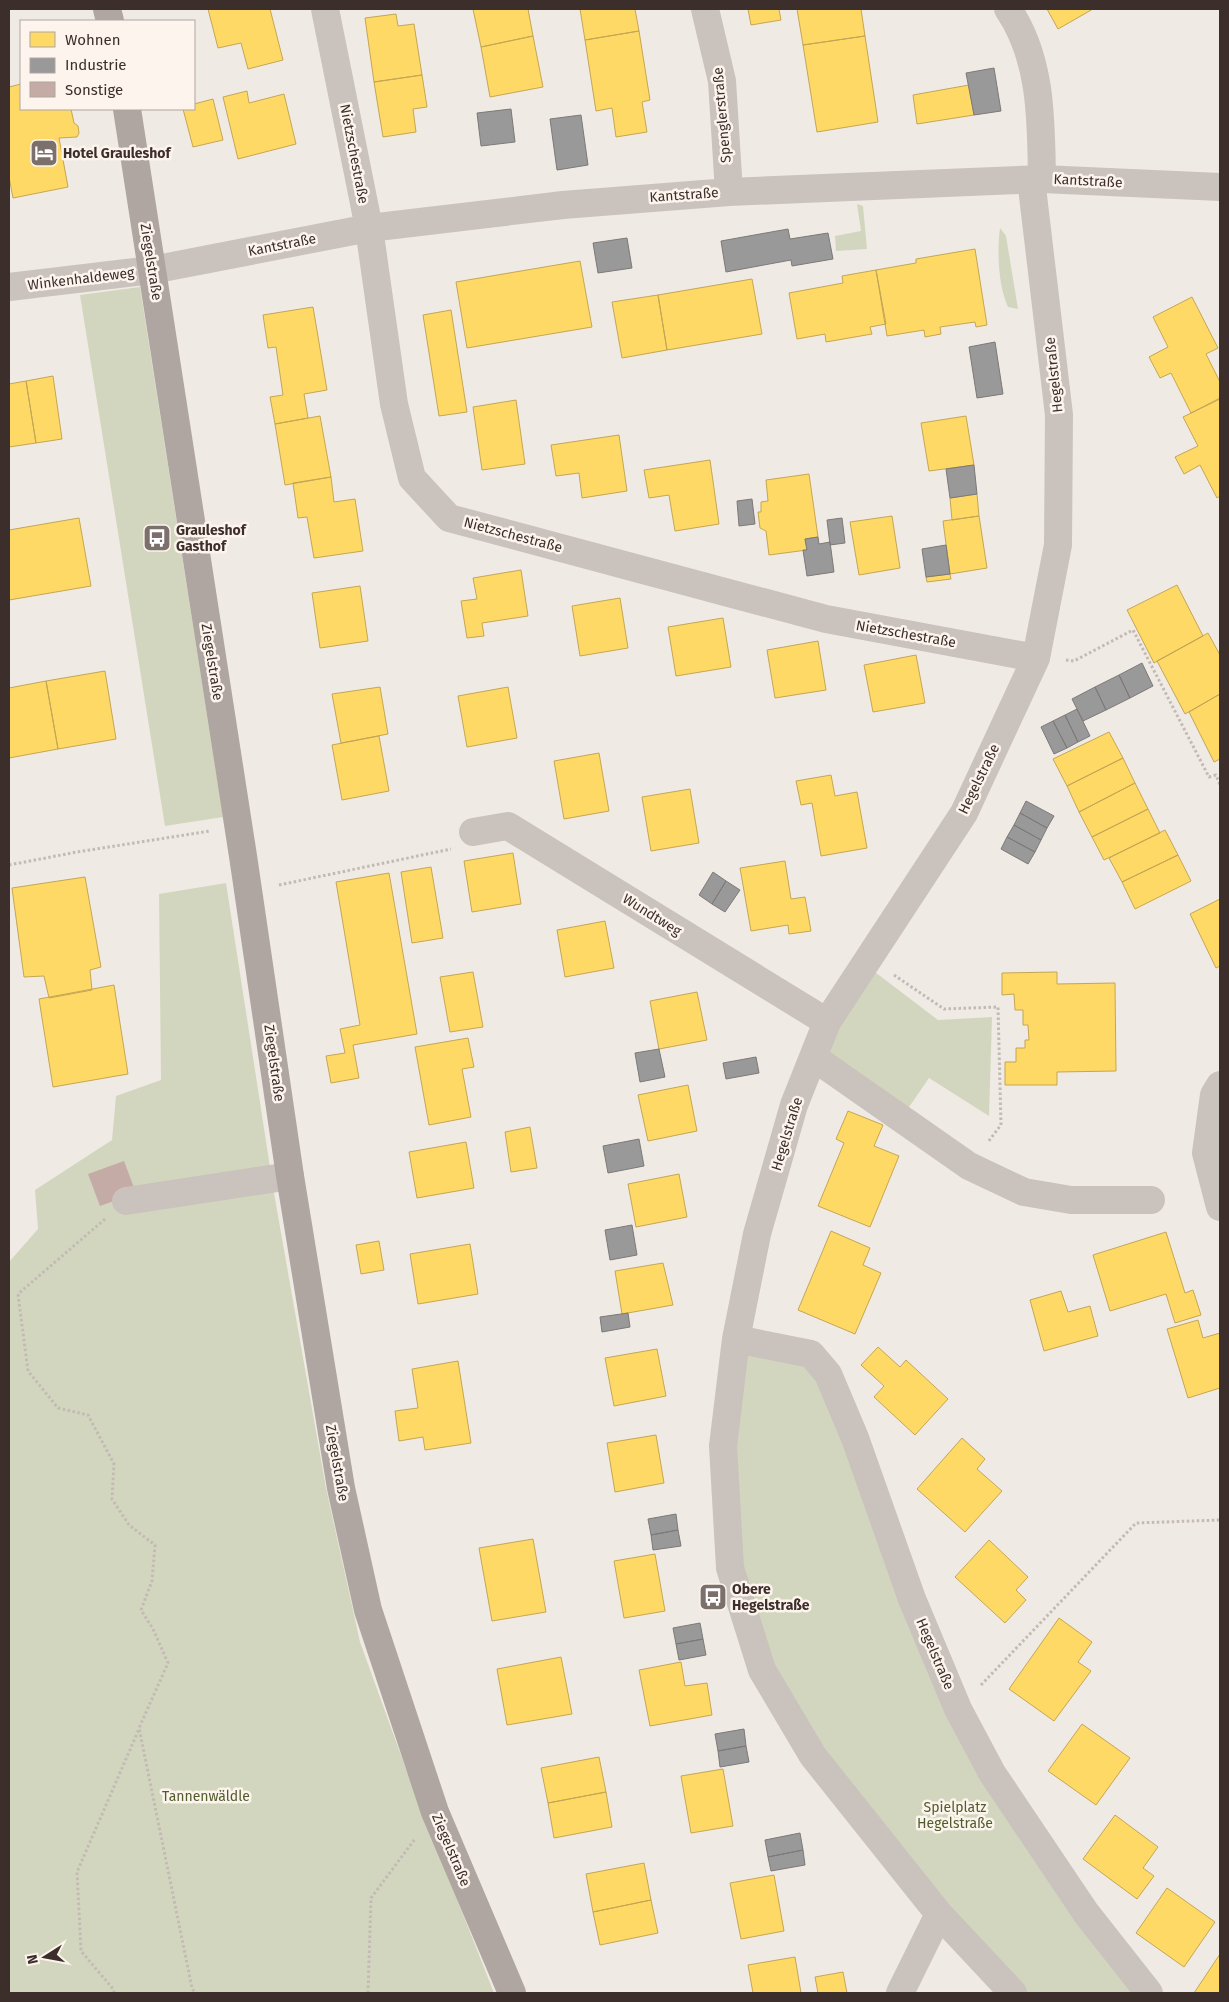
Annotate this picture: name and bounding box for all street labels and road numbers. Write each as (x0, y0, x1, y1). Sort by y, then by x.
street label: Spenglerstraße (709, 66, 735, 164)
street label: Nietzschestraße (336, 103, 372, 205)
street label: Kantstraße (1053, 171, 1123, 191)
street label: Kantstraße (649, 184, 719, 206)
street label: Ziegelstraße (137, 222, 165, 302)
street label: Kantstraße (246, 230, 318, 260)
street label: Winkenhaldeweg (27, 264, 136, 294)
street label: Hegelstraße (1042, 336, 1066, 414)
street label: Nietzschestraße (462, 514, 564, 556)
street label: Nietzschestraße (855, 617, 957, 651)
street label: Ziegelstraße (198, 622, 226, 702)
street label: Hegelstraße (955, 741, 1003, 817)
street label: Wundtweg (619, 890, 685, 940)
street label: Ziegelstraße (260, 1023, 288, 1103)
street label: Hegelstraße (768, 1095, 806, 1173)
street label: Ziegelstraße (322, 1423, 352, 1503)
street label: Hegelstraße (912, 1616, 958, 1692)
street label: Ziegelstraße (428, 1811, 474, 1889)

